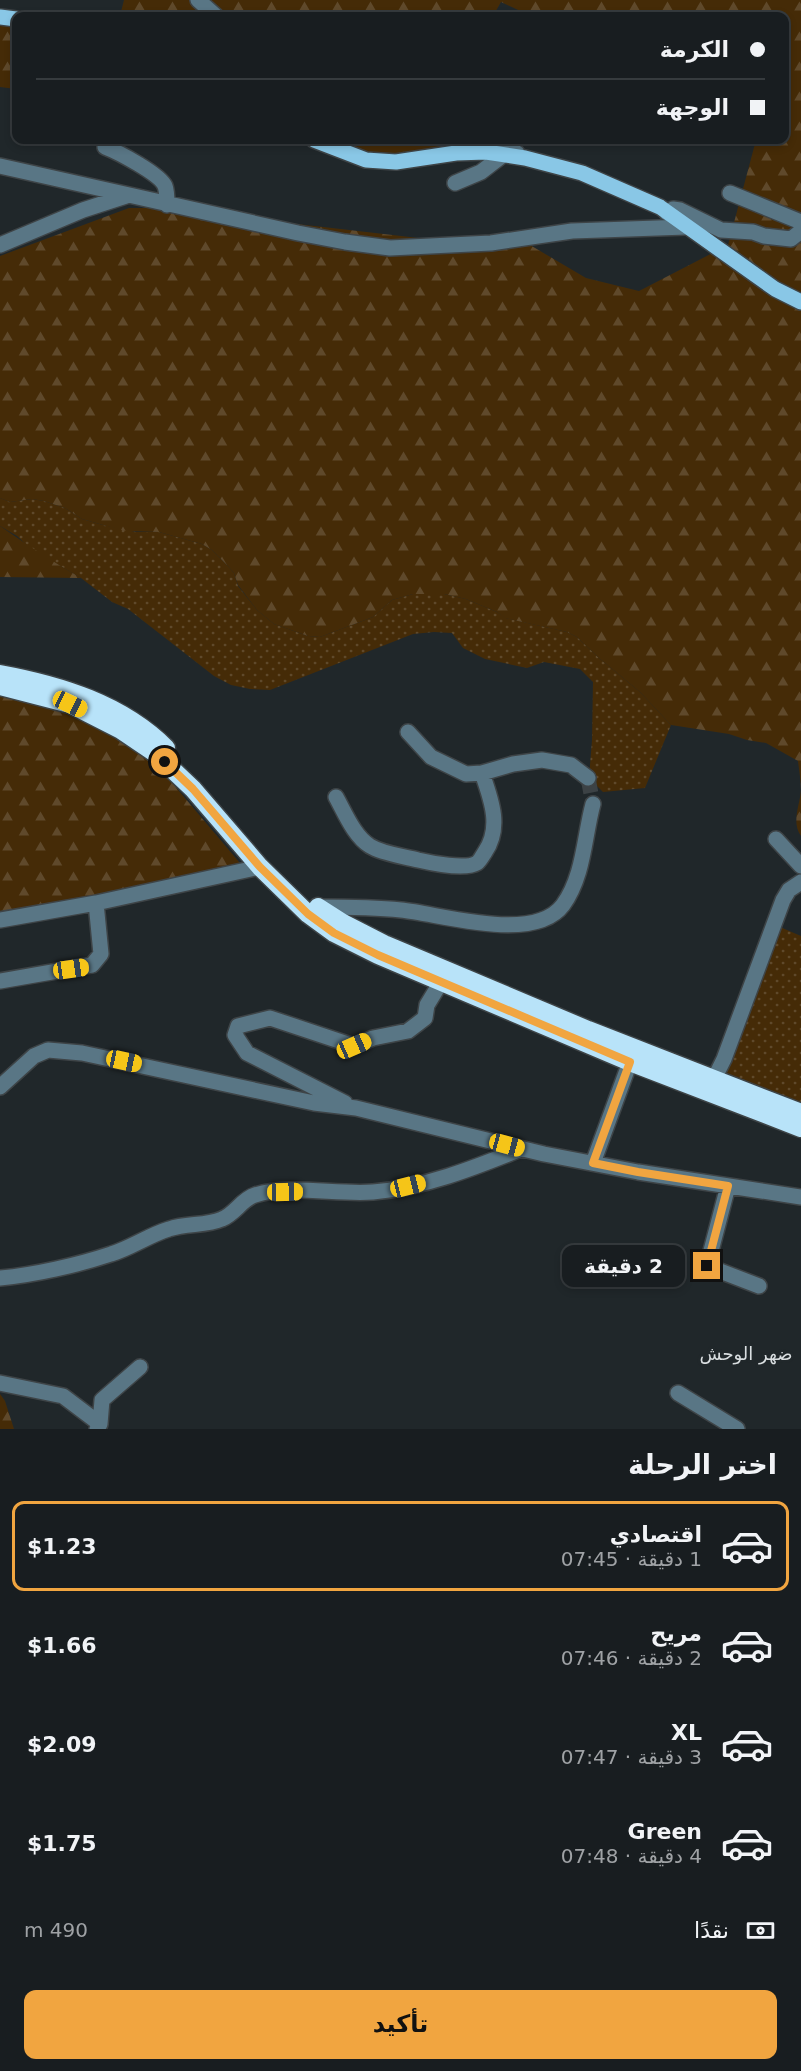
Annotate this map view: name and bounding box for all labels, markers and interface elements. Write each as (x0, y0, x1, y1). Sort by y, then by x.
text: الكرمة (660, 37, 729, 62)
text: الوجهة (656, 95, 729, 120)
car (50, 688, 90, 720)
route start (151, 748, 178, 775)
car (52, 958, 90, 980)
car (334, 1030, 374, 1062)
car (105, 1048, 143, 1074)
car (487, 1132, 527, 1158)
car (388, 1173, 428, 1199)
car (267, 1183, 303, 1201)
callout: 2 دقيقة (563, 1245, 686, 1287)
route end (693, 1252, 720, 1279)
text: 2 دقيقة (584, 1254, 663, 1278)
district label: ضهر الوحش (699, 1343, 793, 1365)
text: اختر الرحلة (628, 1449, 777, 1480)
icon: car (720, 1519, 774, 1573)
text: اقتصادي (610, 1522, 702, 1547)
text: $1.23 (27, 1534, 97, 1559)
text: 1 دقيقة · 07:45 (561, 1547, 702, 1571)
icon: car (720, 1618, 774, 1672)
text: مريح (651, 1621, 702, 1646)
text: $1.66 (27, 1633, 97, 1658)
text: 2 دقيقة · 07:46 (561, 1646, 702, 1670)
icon: car (720, 1717, 774, 1771)
text: XL (671, 1720, 702, 1745)
text: $2.09 (27, 1732, 97, 1757)
text: 3 دقيقة · 07:47 (561, 1745, 702, 1769)
icon: car (720, 1816, 774, 1870)
text: Green (628, 1819, 702, 1844)
text: $1.75 (27, 1831, 97, 1856)
text: 4 دقيقة · 07:48 (561, 1844, 702, 1868)
icon: cash (744, 1914, 777, 1947)
text: 490 m (24, 1918, 88, 1942)
text: نقدًا (694, 1918, 729, 1943)
button: تأكيد (24, 1990, 777, 2059)

